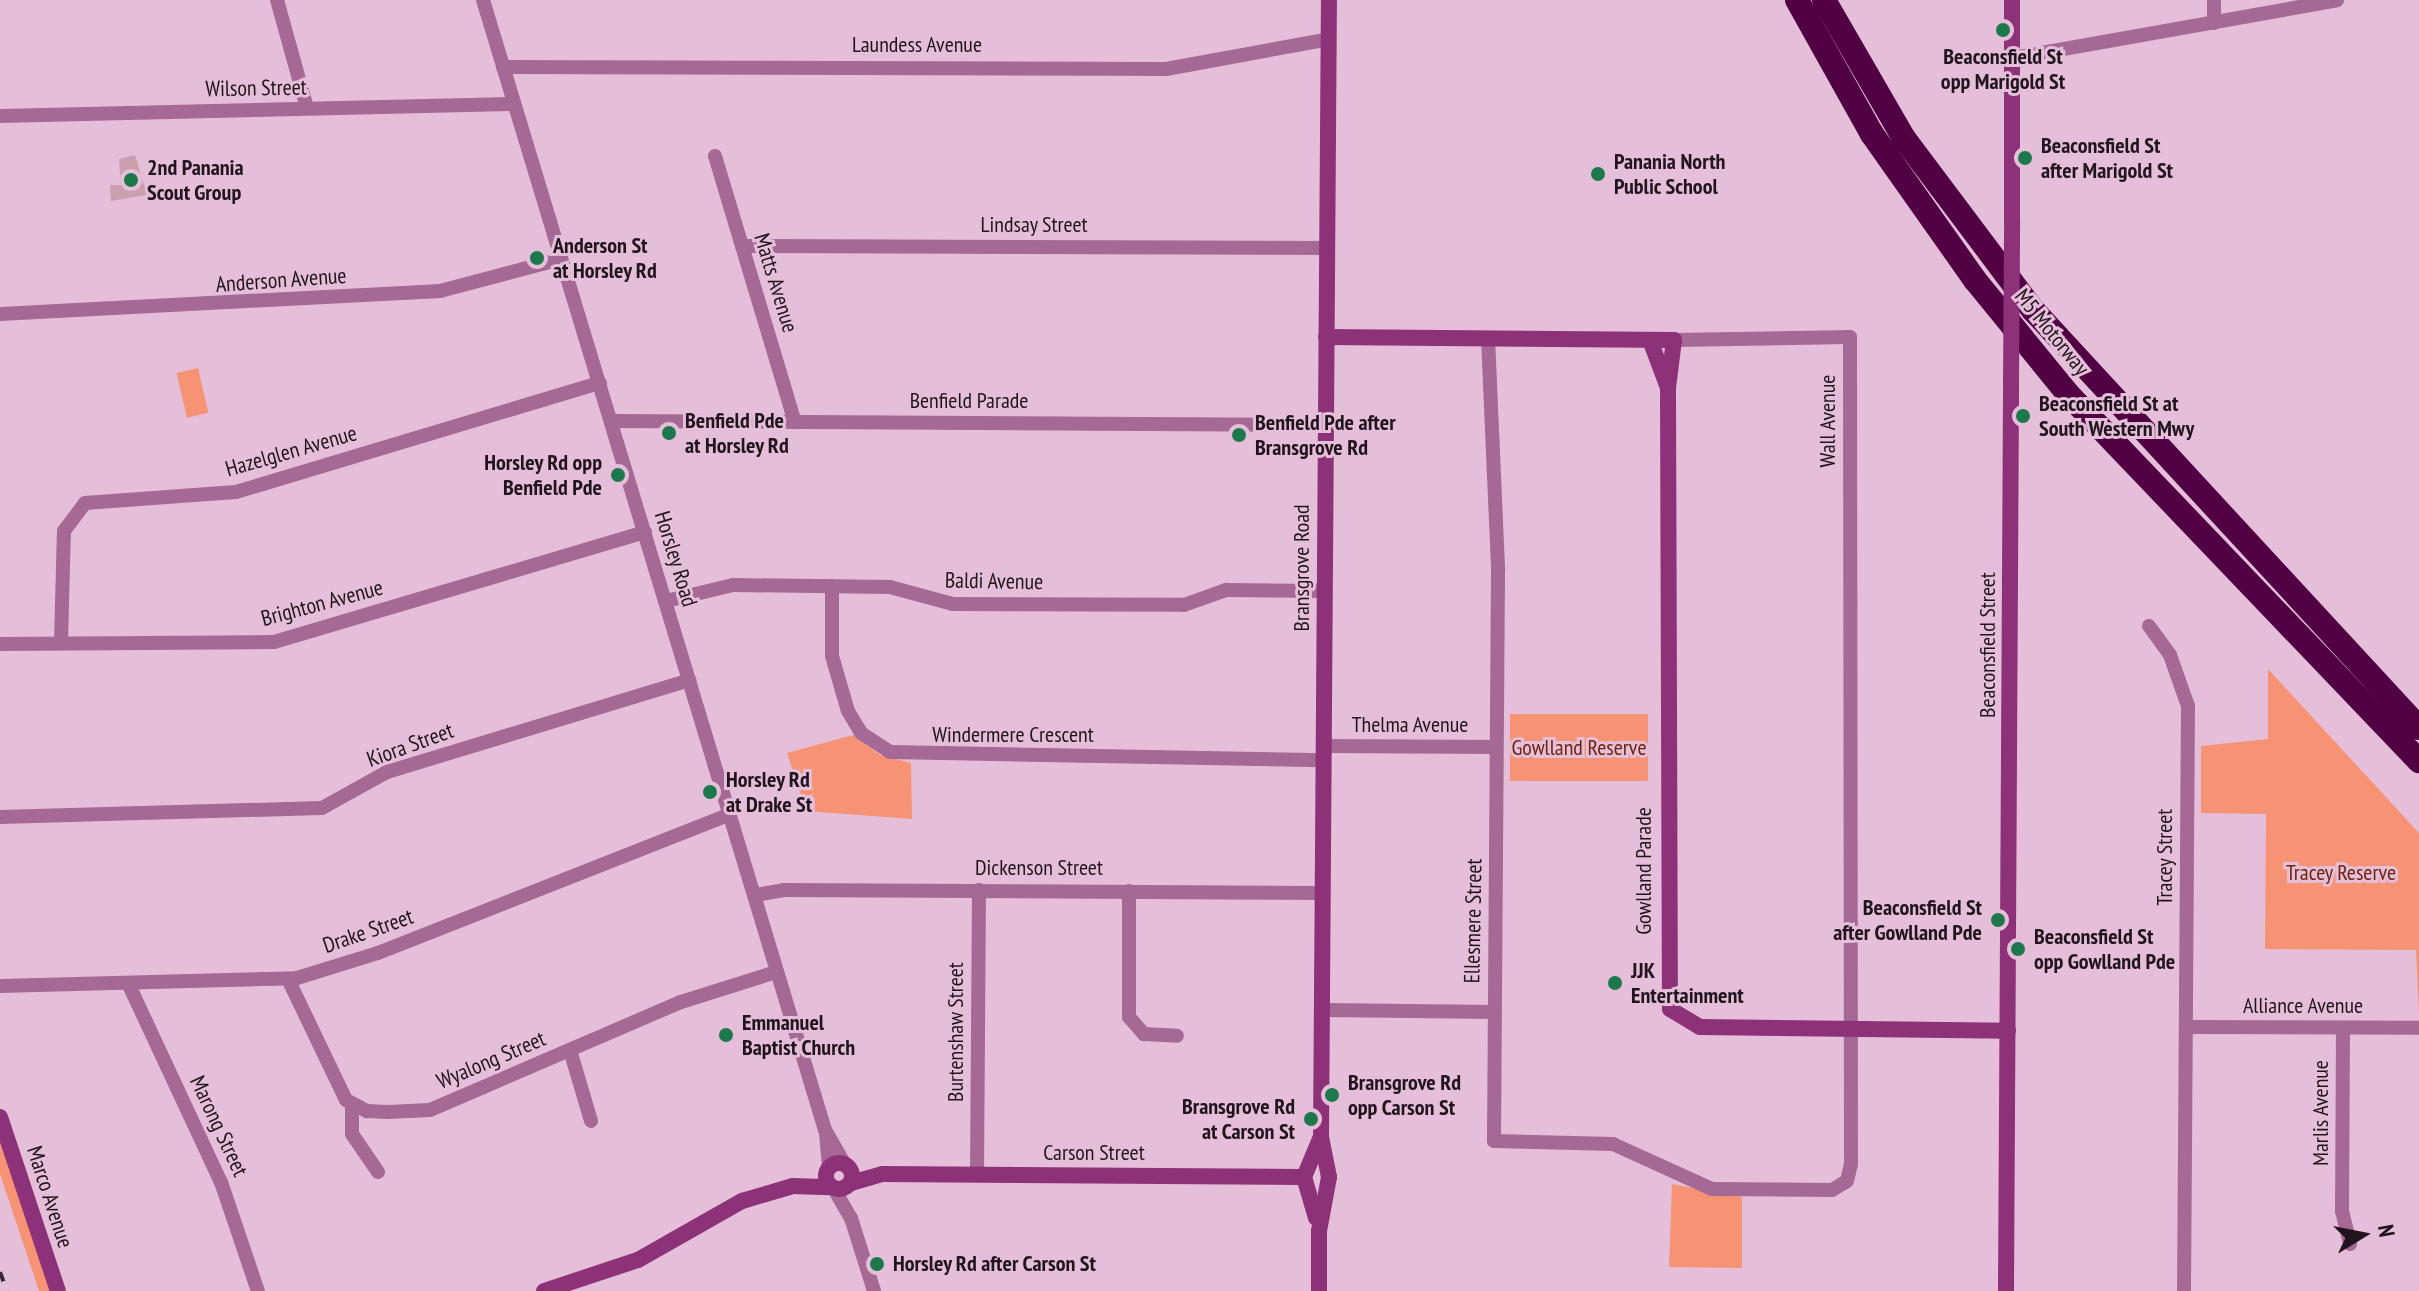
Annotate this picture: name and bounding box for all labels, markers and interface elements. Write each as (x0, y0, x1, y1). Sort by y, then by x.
marker: Beaconsfield St opp Marigold St (1994, 21, 2012, 39)
street label: Laundess Avenue (852, 32, 982, 58)
place label: Beaconsfield St opp Marigold St (1941, 43, 2065, 94)
street label: Wilson Street (205, 74, 307, 102)
place label: Beaconsfield St after Marigold St (2041, 132, 2173, 184)
place label: Panania North Public School (1614, 148, 1725, 200)
marker: Beaconsfield St after Marigold St (2016, 149, 2034, 167)
place label: 2nd Panania Scout Group (147, 154, 244, 206)
marker: Panania North Public School (1589, 165, 1607, 183)
marker: 2nd Panania Scout Group (122, 171, 140, 189)
street label: Lindsay Street (980, 212, 1088, 238)
street label: Matts Avenue (748, 230, 804, 336)
place label: Anderson St at Horsley Rd (553, 232, 657, 284)
marker: Anderson St at Horsley Rd (528, 249, 546, 267)
street label: Anderson Avenue (214, 262, 348, 298)
street label: M5 Motorway (2009, 283, 2095, 381)
street label: Wall Avenue (1815, 374, 1841, 468)
street label: Benfield Parade (910, 388, 1028, 414)
place label: Beaconsfield St at South Western Mwy (2039, 390, 2195, 442)
place label: Benfield Pde at Horsley Rd (685, 407, 789, 458)
marker: Beaconsfield St at South Western Mwy (2014, 407, 2032, 425)
place label: Benfield Pde after Bransgrove Rd (1255, 409, 1396, 460)
street label: Hazelglen Avenue (222, 420, 360, 482)
marker: Benfield Pde at Horsley Rd (660, 424, 678, 442)
marker: Benfield Pde after Bransgrove Rd (1230, 426, 1248, 444)
place label: Horsley Rd opp Benfield Pde (484, 449, 602, 500)
marker: Horsley Rd opp Benfield Pde (609, 466, 627, 484)
street label: Bransgrove Road (1289, 505, 1315, 631)
street label: Horsley Road (649, 508, 703, 610)
street label: Baldi Avenue (944, 567, 1044, 595)
street label: Beaconsfield Street (1975, 572, 2001, 718)
street label: Brighton Avenue (258, 574, 386, 632)
street label: Thelma Avenue (1351, 712, 1469, 738)
street label: Kiora Street (363, 717, 457, 773)
street label: Windermere Crescent (932, 722, 1094, 748)
park label: Gowlland Reserve (1512, 735, 1646, 761)
place label: Horsley Rd at Drake St (726, 766, 812, 818)
marker: Horsley Rd at Drake St (701, 783, 719, 801)
street label: Gowlland Parade (1631, 807, 1657, 935)
street label: Tracey Street (2152, 808, 2178, 906)
street label: Dickenson Street (975, 855, 1103, 881)
street label: Ellesmere Street (1459, 858, 1487, 984)
park label: Tracey Reserve (2286, 860, 2396, 886)
place label: Beaconsfield St after Gowlland Pde (1833, 894, 1982, 946)
street label: Drake Street (319, 903, 417, 959)
marker: Beaconsfield St after Gowlland Pde (1989, 911, 2007, 929)
place label: Beaconsfield St opp Gowlland Pde (2034, 923, 2175, 974)
marker: Beaconsfield St opp Gowlland Pde (2009, 940, 2027, 958)
place label: JJK Entertainment (1631, 957, 1744, 1008)
street label: Burtenshaw Street (943, 962, 969, 1102)
marker: JJK Entertainment (1606, 974, 1624, 992)
street label: Alliance Avenue (2243, 993, 2363, 1019)
place label: Emmanuel Baptist Church (742, 1009, 855, 1060)
street label: Wyalong Street (433, 1025, 549, 1095)
marker: Emmanuel Baptist Church (717, 1026, 735, 1044)
street label: Marlis Avenue (2308, 1060, 2334, 1166)
place label: Bransgrove Rd opp Carson St (1348, 1069, 1461, 1120)
street label: Marong Street (184, 1072, 254, 1180)
marker: Bransgrove Rd opp Carson St (1323, 1086, 1341, 1104)
place label: Bransgrove Rd at Carson St (1182, 1093, 1295, 1144)
marker: Bransgrove Rd at Carson St (1302, 1110, 1320, 1128)
street label: Carson Street (1043, 1140, 1145, 1166)
street label: Marco Avenue (21, 1142, 79, 1252)
north arrow (2323, 1195, 2403, 1275)
text: N (2372, 1223, 2401, 1239)
place label: Horsley Rd after Carson St (893, 1251, 1097, 1277)
marker: Horsley Rd after Carson St (868, 1255, 886, 1273)

